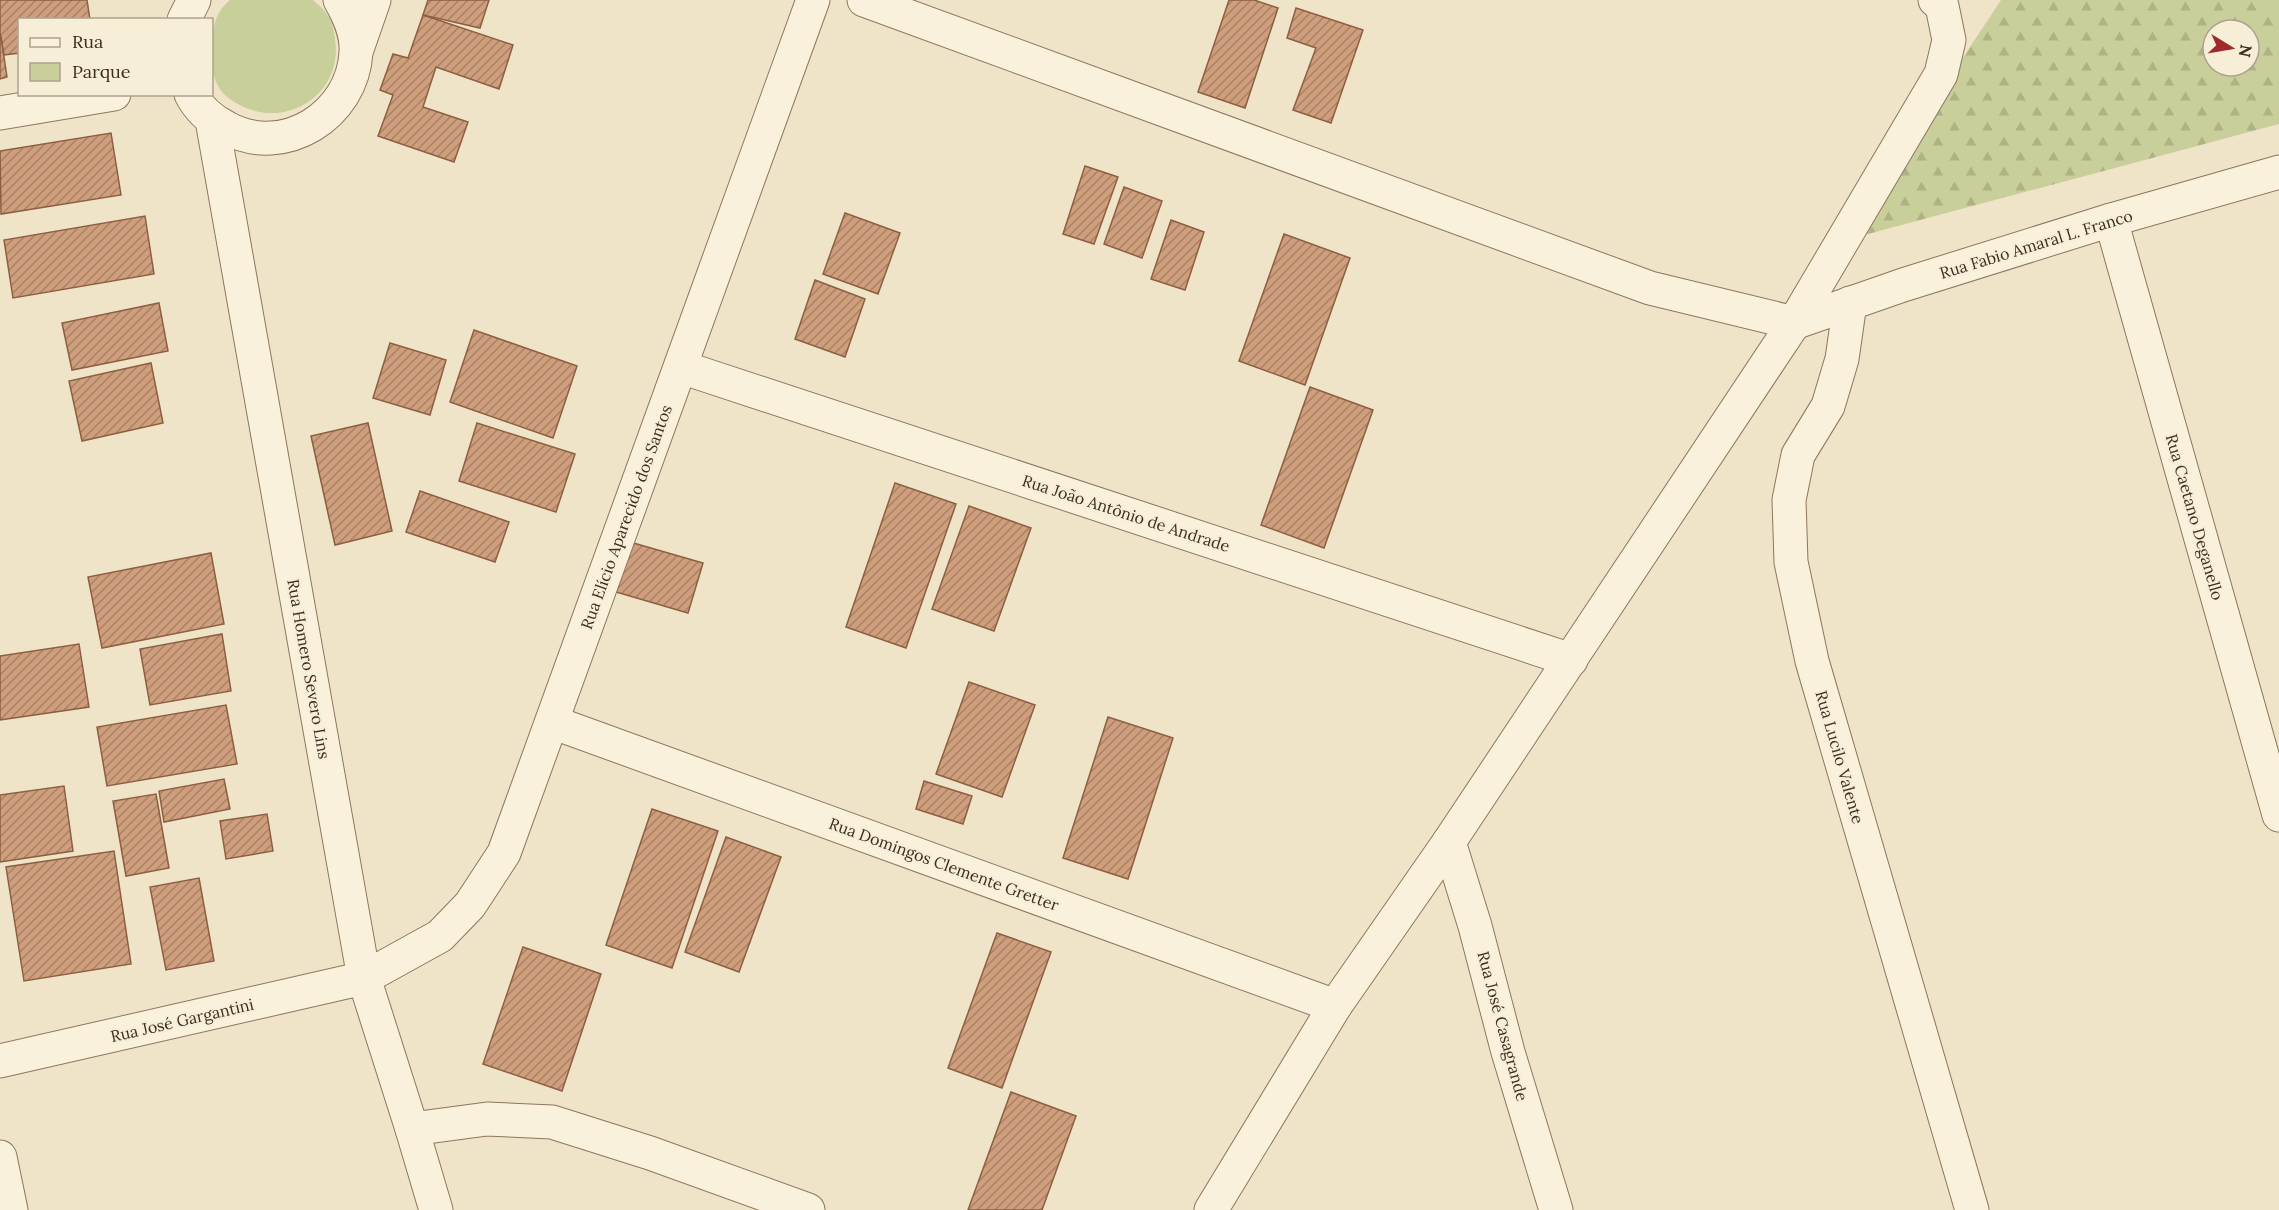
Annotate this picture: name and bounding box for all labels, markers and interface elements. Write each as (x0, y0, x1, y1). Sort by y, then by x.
legend (18, 18, 213, 96)
north arrow (2201, 18, 2261, 78)
text: Rua (72, 30, 103, 53)
text: N (2235, 43, 2257, 59)
text: Parque (72, 60, 131, 83)
street label: Rua Fabio Amaral L. Franco (1937, 205, 2135, 283)
street label: Rua Elício Aparecido dos Santos (576, 402, 676, 632)
street label: Rua Caetano Deganello (2162, 432, 2228, 602)
street label: Rua João Antônio de Andrade (1020, 470, 1233, 556)
street label: Rua Homero Severo Lins (283, 577, 335, 761)
street label: Rua Lucilo Valente (1811, 688, 1869, 826)
street label: Rua Domingos Clemente Gretter (826, 813, 1062, 915)
street label: Rua José Casagrande (1473, 949, 1533, 1104)
street label: Rua José Gargantini (108, 994, 256, 1046)

